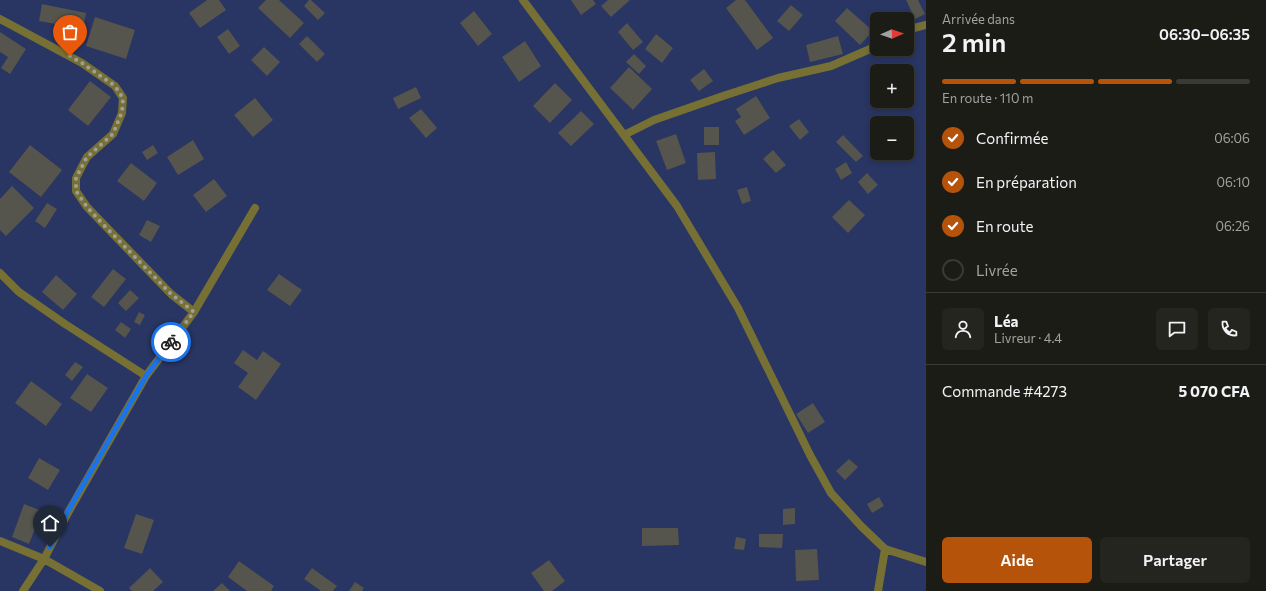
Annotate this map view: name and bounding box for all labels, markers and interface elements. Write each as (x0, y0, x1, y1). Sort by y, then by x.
text: Arrivée dans (942, 11, 1015, 27)
north arrow (870, 12, 914, 56)
map controls (870, 12, 914, 160)
pin (53, 15, 87, 56)
icon: bag (59, 21, 81, 43)
text: 06:30–06:35 (1159, 25, 1250, 43)
text: 2 min (942, 26, 1006, 57)
button: + (870, 64, 914, 108)
text: En route · 110 m (942, 90, 1033, 106)
button: − (870, 116, 914, 160)
icon: check (942, 127, 964, 149)
text: Confirmée (976, 129, 1049, 147)
text: 06:06 (1214, 130, 1250, 146)
icon: check (942, 171, 964, 193)
text: En préparation (976, 173, 1077, 191)
text: 06:10 (1217, 174, 1250, 190)
icon: check (942, 215, 964, 237)
text: En route (976, 217, 1033, 235)
text: 06:26 (1215, 218, 1250, 234)
text: Livrée (976, 261, 1018, 279)
button: person (942, 308, 984, 350)
button: chat (1156, 308, 1198, 350)
button: phone (1208, 308, 1250, 350)
text: Léa (994, 312, 1019, 330)
courier (151, 322, 191, 362)
text: Livreur · 4.4 (994, 330, 1062, 346)
icon: bike (160, 331, 182, 353)
text: Commande #4273 (942, 382, 1067, 400)
text: 5 070 CFA (1178, 382, 1250, 400)
pin (33, 506, 67, 547)
icon: home (39, 512, 61, 534)
button: Aide (942, 537, 1092, 583)
button: Partager (1100, 537, 1250, 583)

